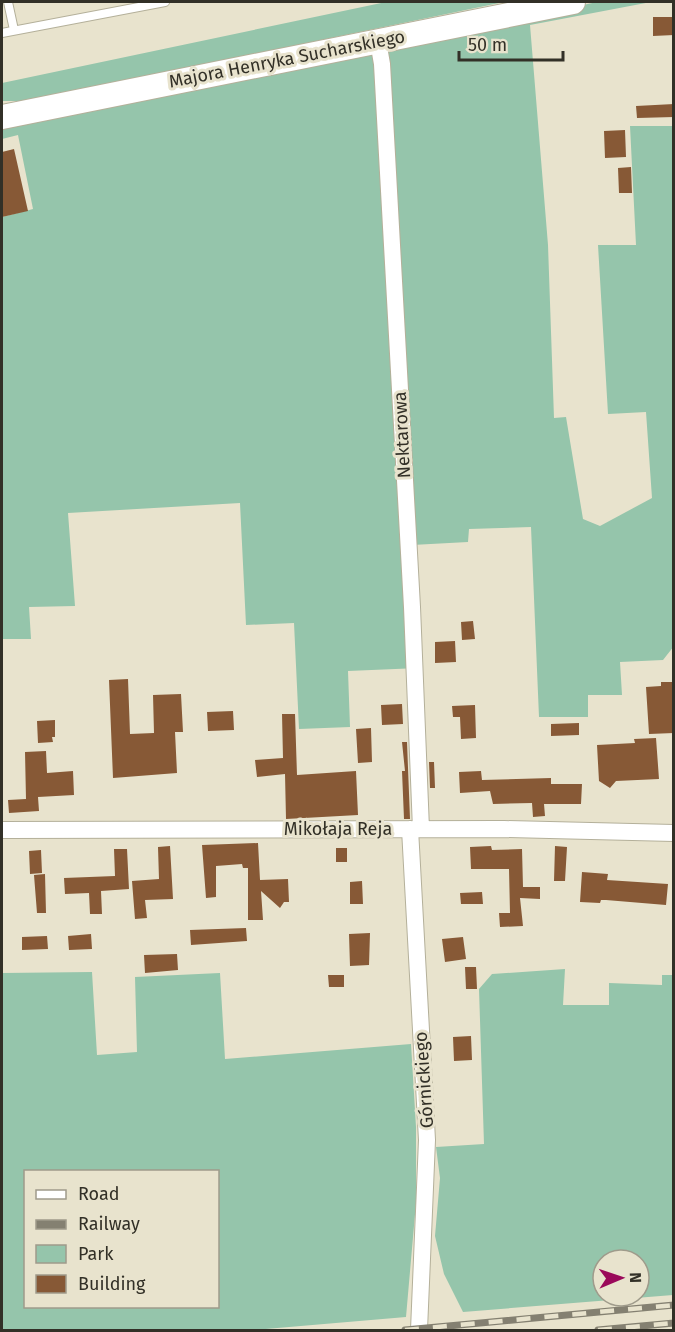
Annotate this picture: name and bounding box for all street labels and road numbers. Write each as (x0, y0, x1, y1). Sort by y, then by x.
street label: Majora Henryka Sucharskiego (167, 25, 407, 93)
street label: Nektarowa (389, 391, 415, 479)
street label: Mikołaja Reja (284, 818, 392, 840)
street label: Górnickiego (410, 1031, 438, 1129)

